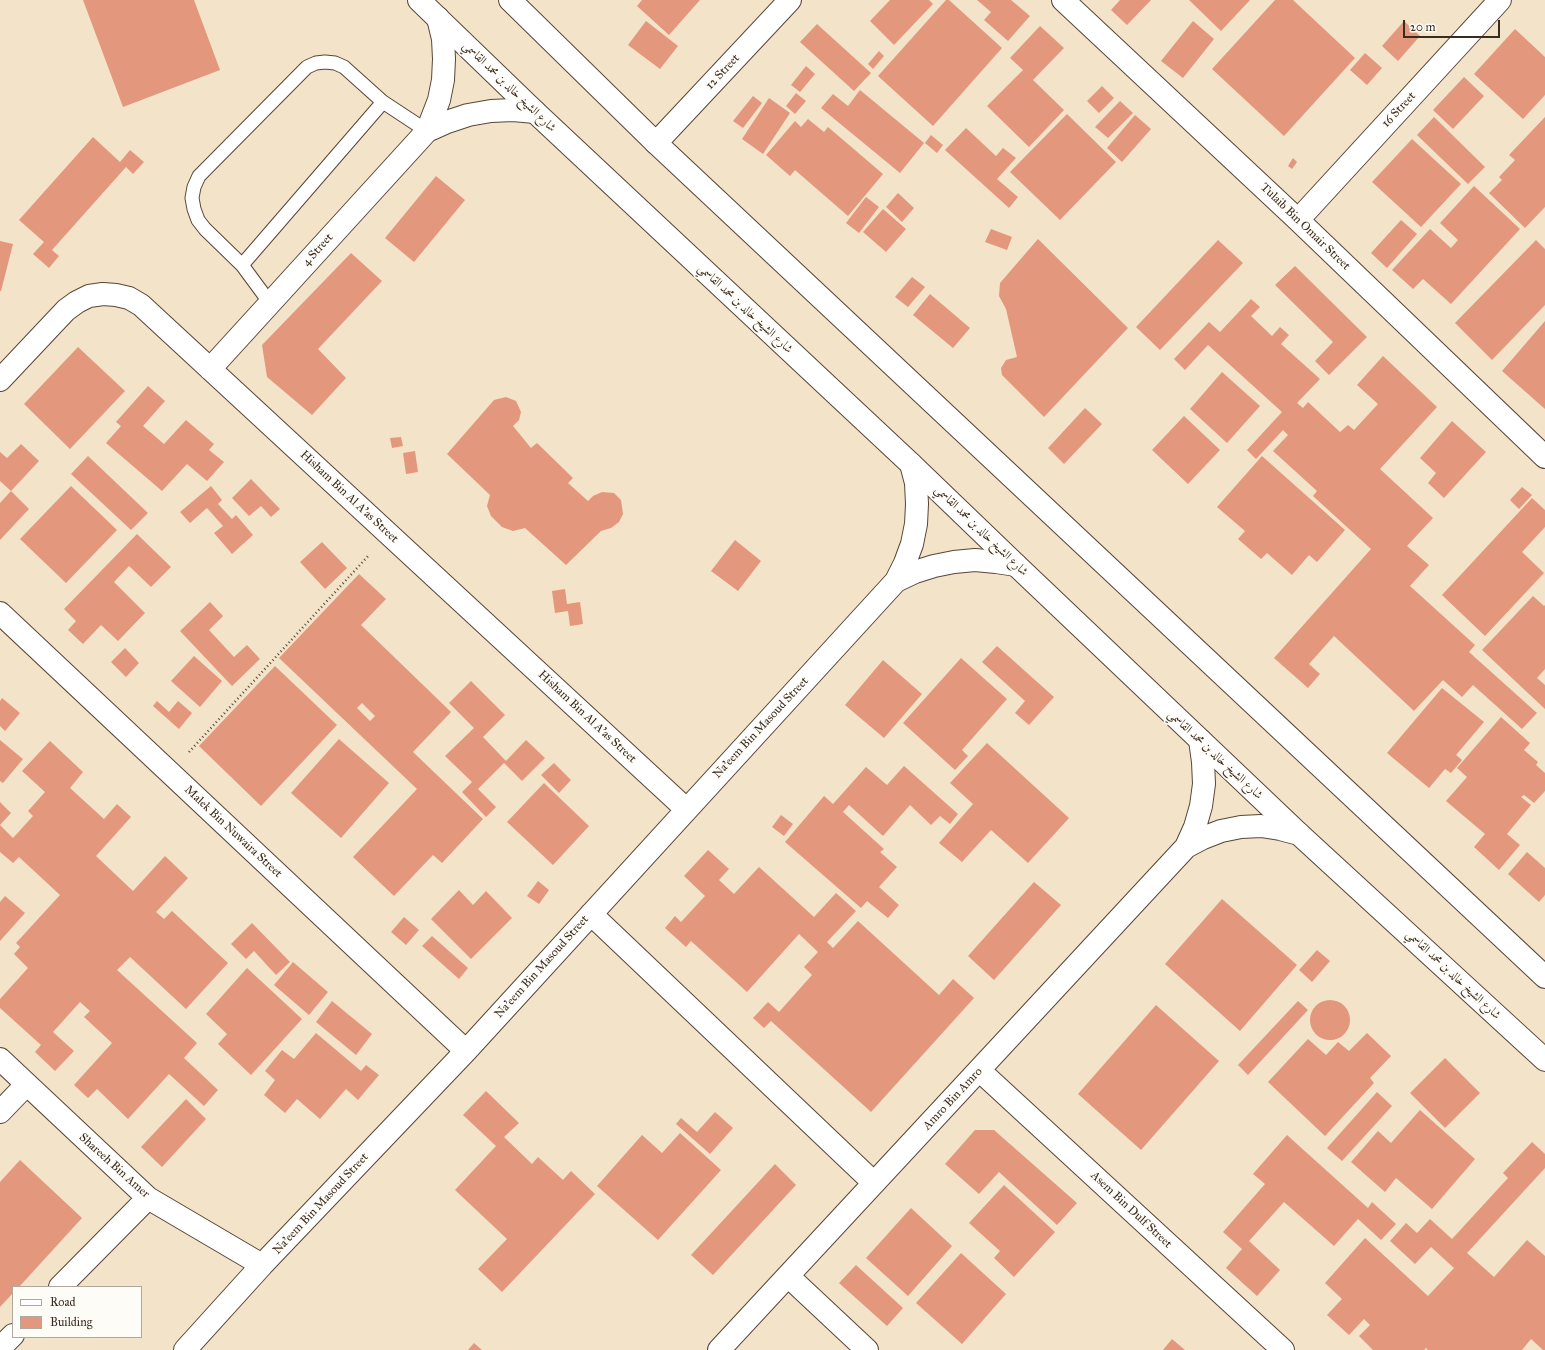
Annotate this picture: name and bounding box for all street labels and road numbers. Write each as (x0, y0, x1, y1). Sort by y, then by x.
street label: شارع الشيخ خالد بن محمد القاسمي (459, 39, 559, 135)
street label: 12 Street (703, 51, 743, 93)
street label: 16 Street (1379, 89, 1419, 131)
street label: Tulaib Bin Omair Street (1257, 180, 1353, 274)
street label: 4 Street (300, 231, 336, 269)
street label: شارع الشيخ خالد بن محمد القاسمي (695, 261, 795, 357)
street label: Hisham Bin Al A'as Street (297, 448, 401, 546)
street label: شارع الشيخ خالد بن محمد القاسمي (931, 483, 1031, 579)
street label: Hisham Bin Al A'as Street (535, 668, 639, 766)
street label: Na'eem Bin Masoud Street (710, 674, 812, 782)
street label: شارع الشيخ خالد بن محمد القاسمي (1165, 707, 1265, 803)
street label: Malek Bin Nuwaira Street (181, 783, 285, 881)
street label: Na'eem Bin Masoud Street (492, 913, 592, 1021)
street label: شارع الشيخ خالد بن محمد القاسمي (1403, 927, 1503, 1023)
street label: Amro Bin Amro (920, 1065, 986, 1133)
street label: Shareeh Bin Amer (76, 1130, 152, 1202)
street label: Na'eem Bin Masoud Street (270, 1150, 372, 1258)
street label: Asem Bin Dulf Street (1087, 1169, 1175, 1251)

